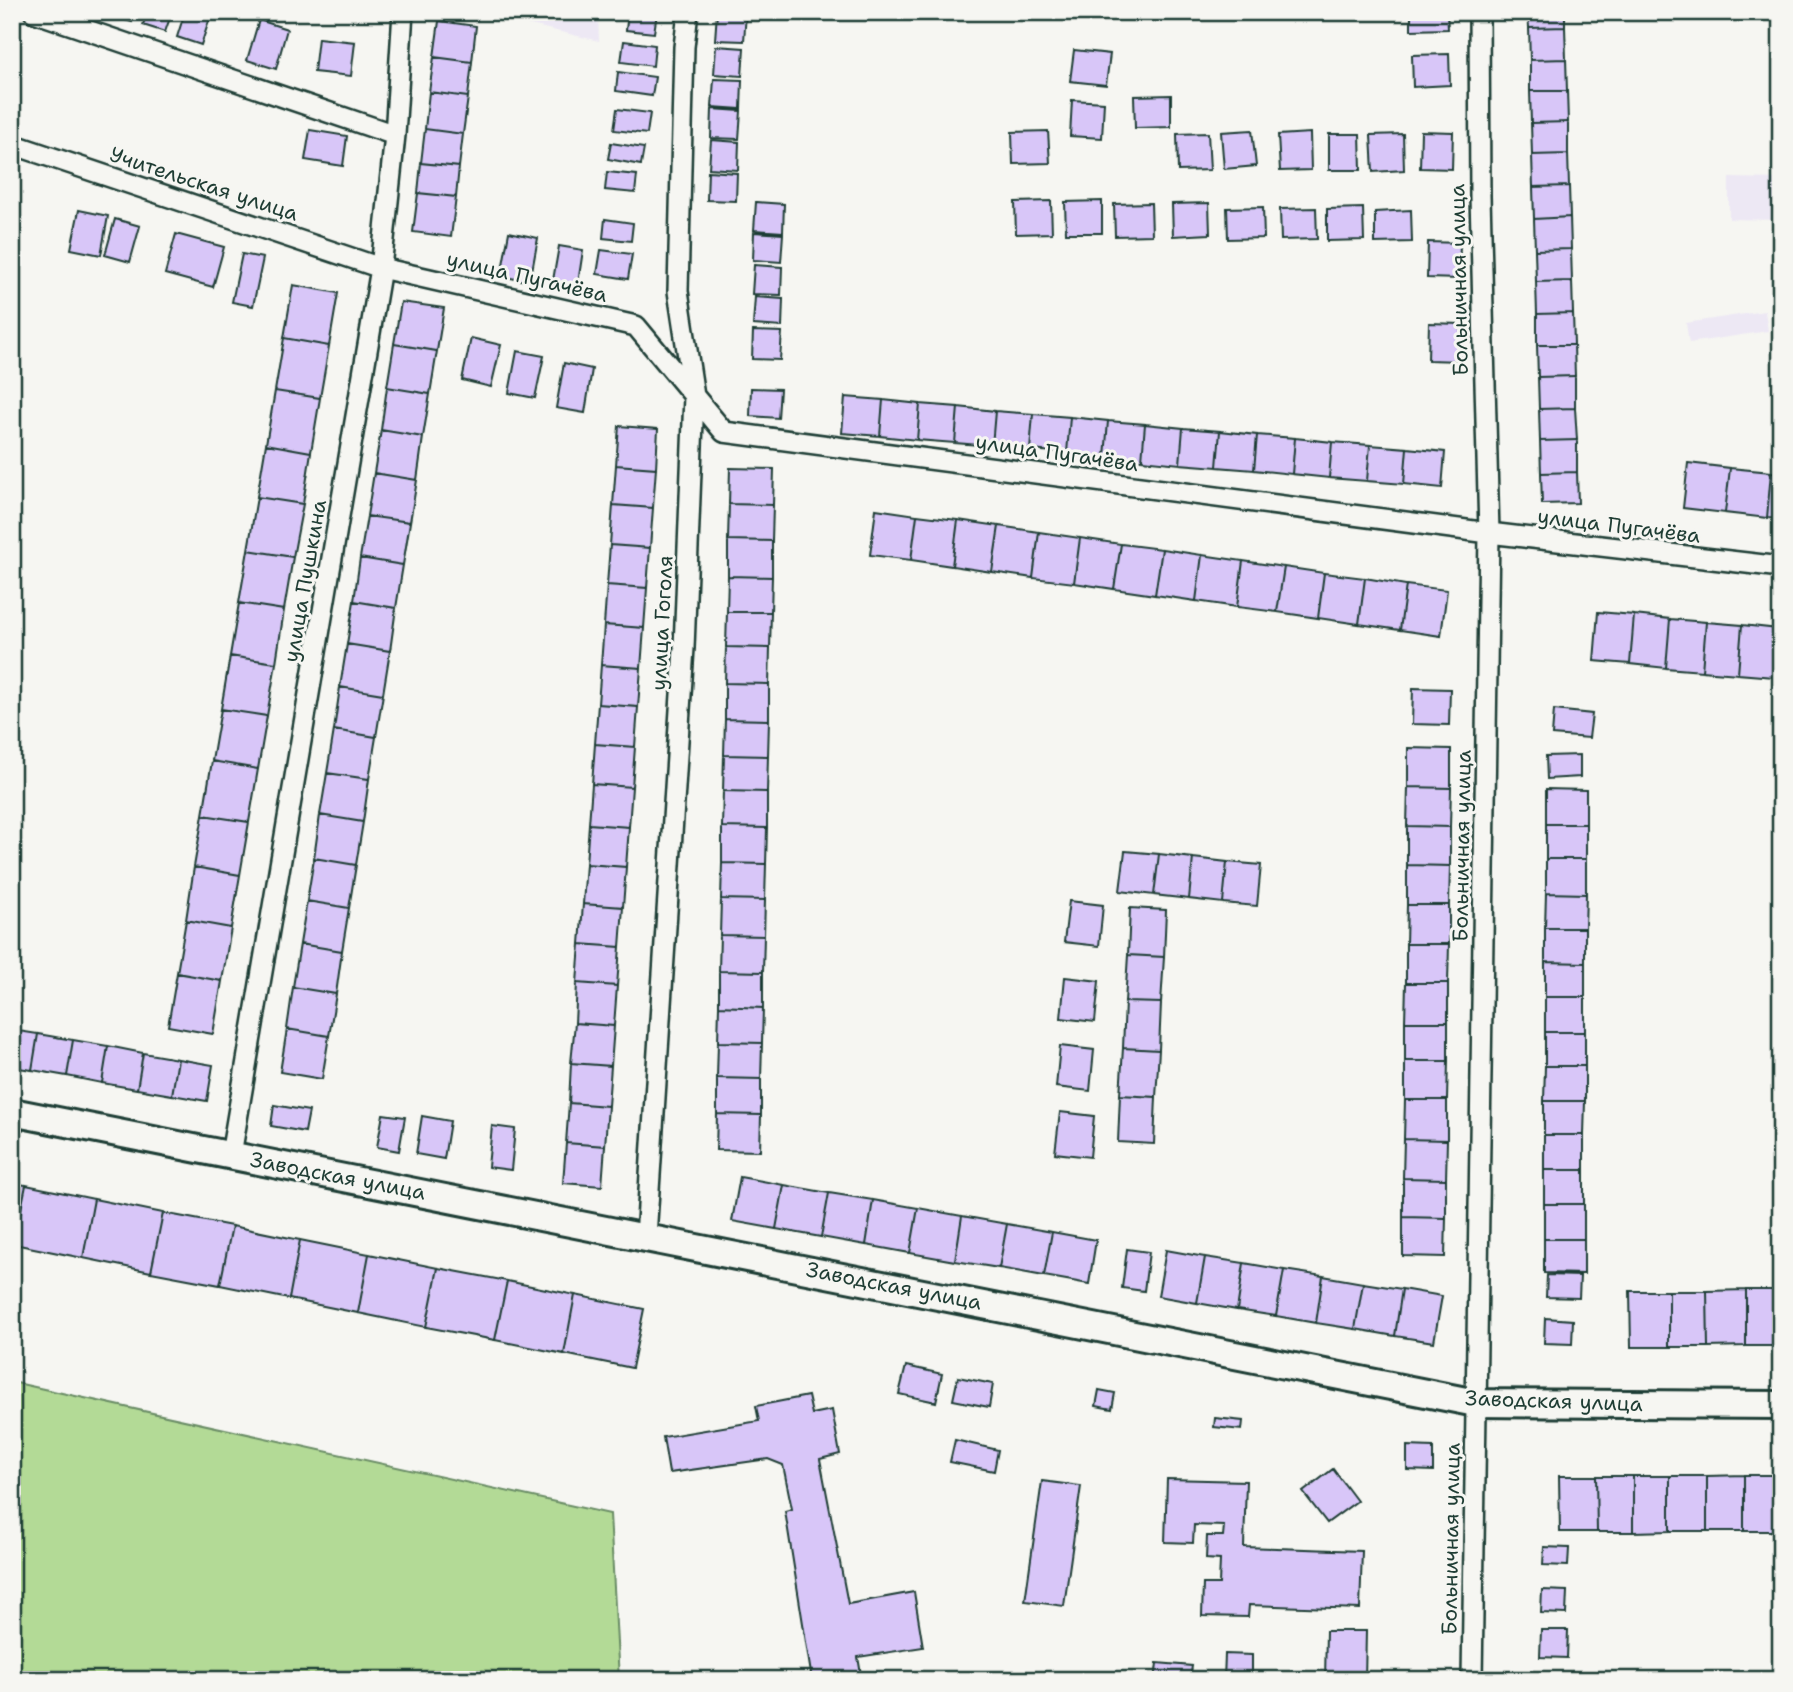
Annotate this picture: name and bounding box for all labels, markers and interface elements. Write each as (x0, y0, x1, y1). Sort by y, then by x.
street label: Учительская улица (106, 140, 302, 228)
street label: Больничная улица (1443, 184, 1475, 376)
street label: улица Пугачёва (444, 245, 610, 309)
street label: улица Пугачёва (974, 428, 1140, 478)
street label: улица Пушкина (277, 497, 333, 665)
street label: улица Пугачёва (1536, 502, 1702, 550)
street label: улица Гоголя (644, 555, 680, 691)
street label: Больничная улица (1446, 750, 1478, 942)
street label: Заводская улица (248, 1145, 428, 1207)
street label: Заводская улица (804, 1255, 984, 1317)
street label: Заводская улица (1465, 1384, 1643, 1418)
street label: Больничная улица (1435, 1443, 1467, 1635)

